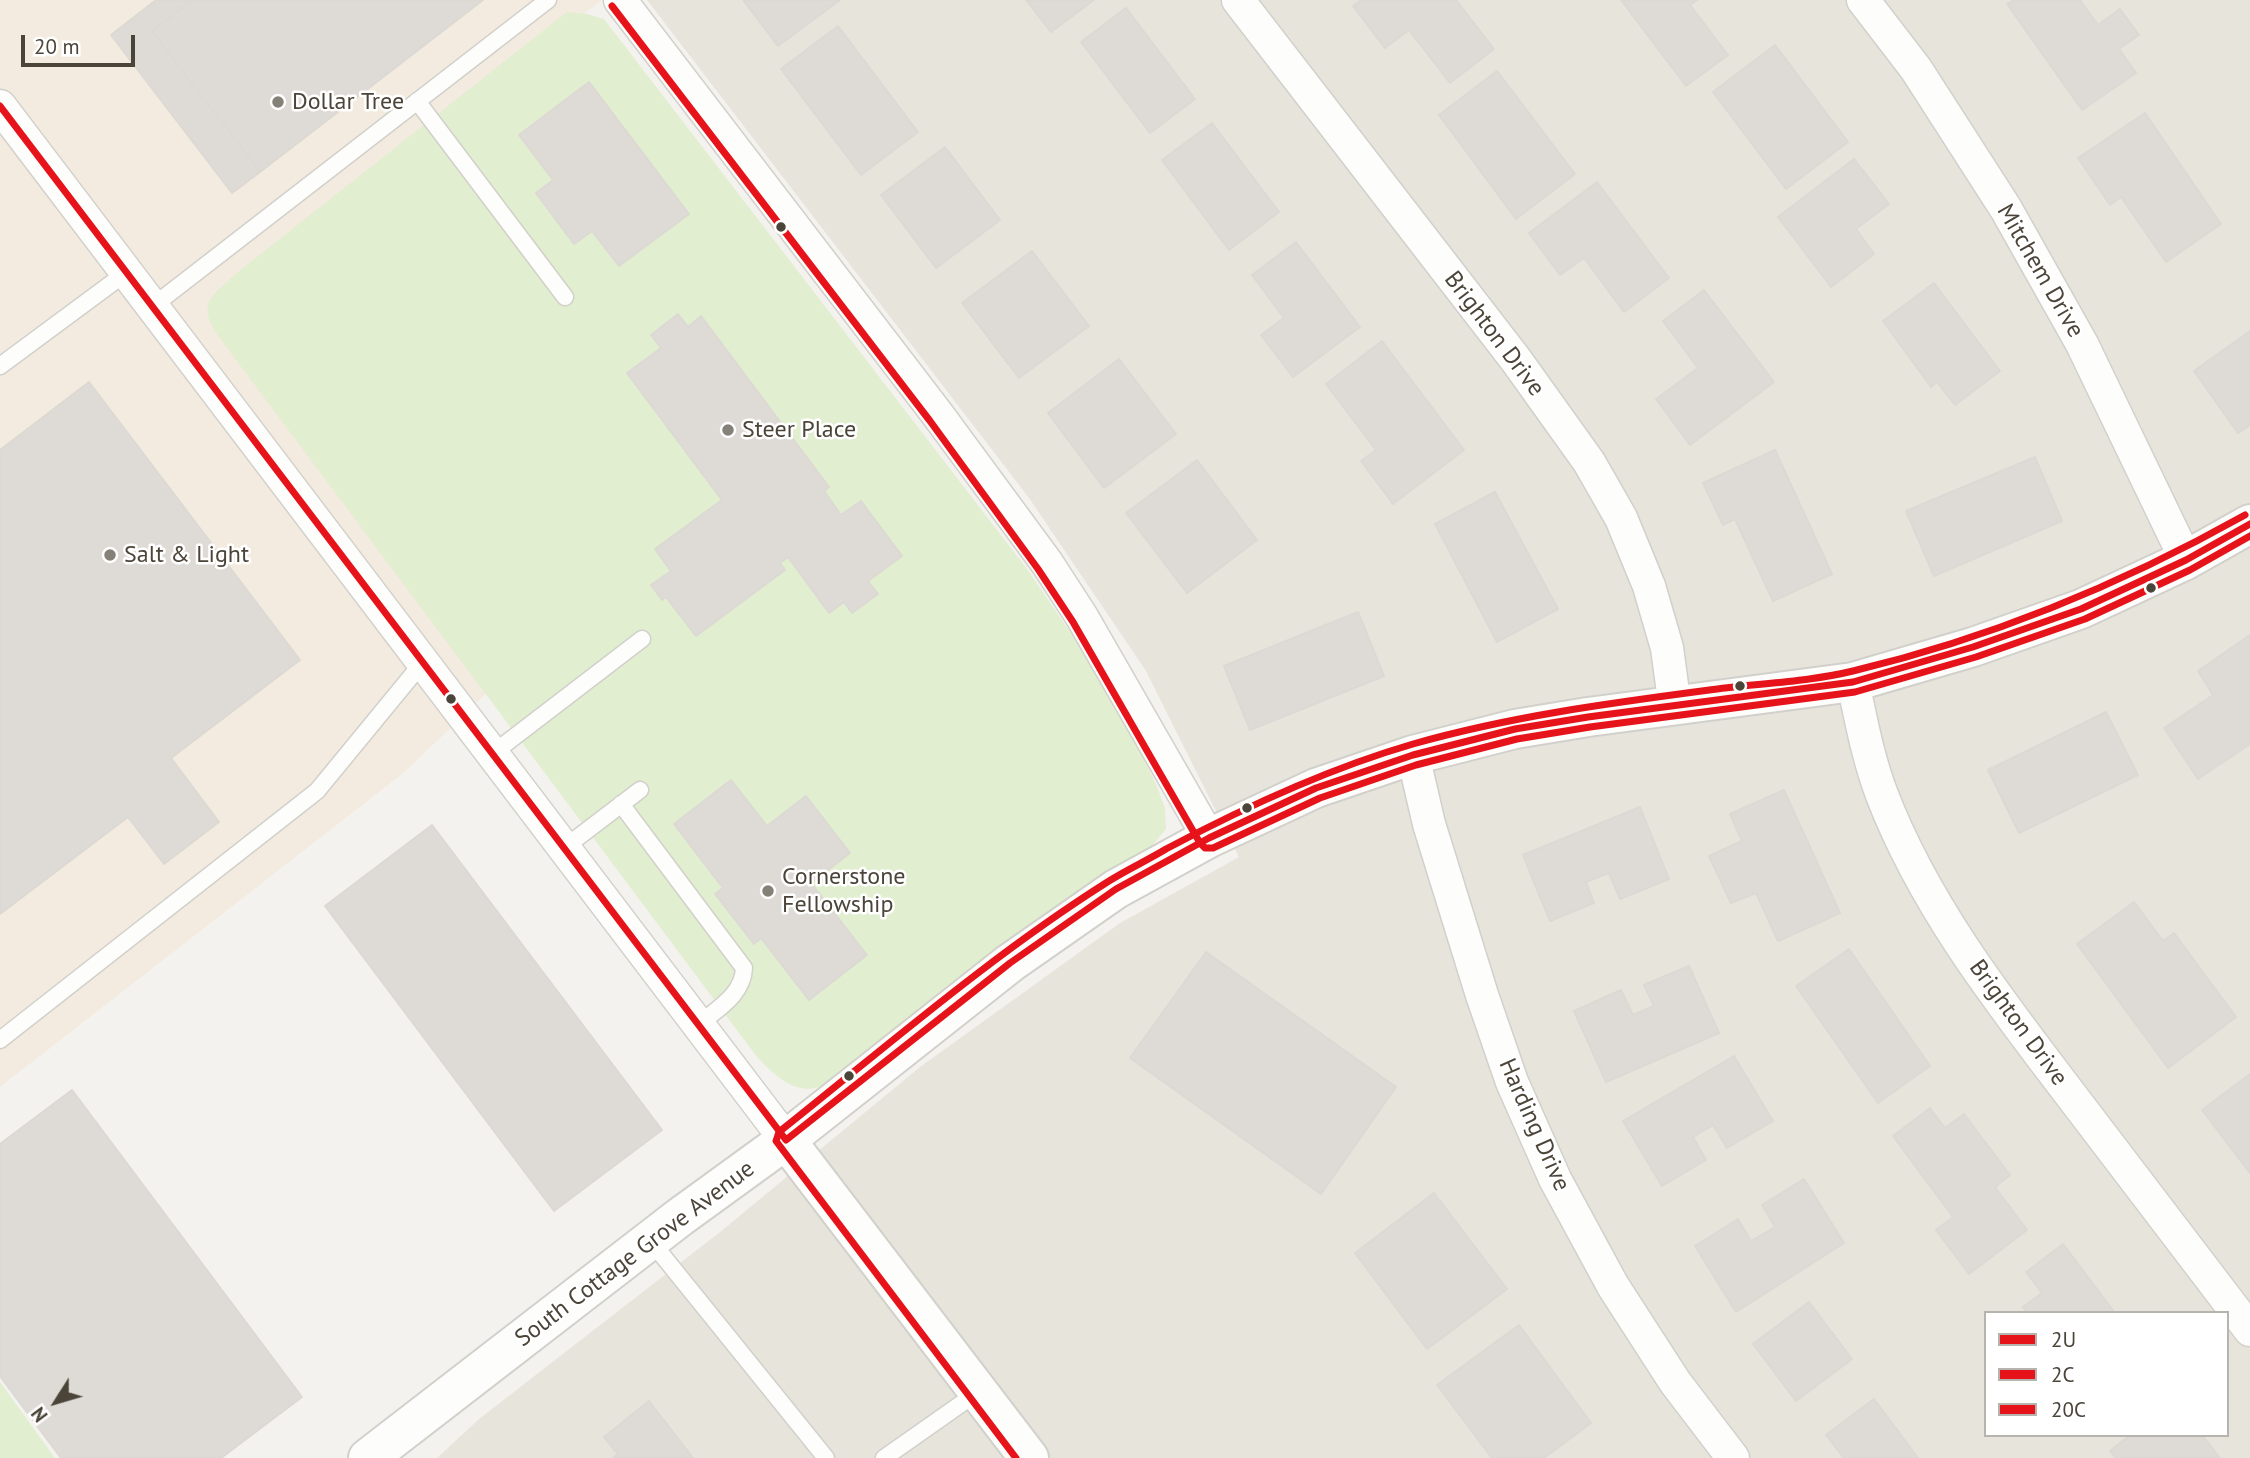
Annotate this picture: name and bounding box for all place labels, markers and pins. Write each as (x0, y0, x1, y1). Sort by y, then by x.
place label: Dollar Tree (292, 88, 404, 116)
marker: Dollar Tree (270, 94, 286, 110)
unlabelled marker (774, 220, 788, 234)
place label: Steer Place (742, 416, 856, 444)
marker: Steer Place (720, 422, 736, 438)
place label: Salt & Light (124, 541, 249, 569)
marker: Salt & Light (102, 547, 118, 563)
unlabelled marker (2144, 581, 2158, 595)
unlabelled marker (1733, 679, 1747, 693)
unlabelled marker (444, 692, 458, 706)
unlabelled marker (1240, 801, 1254, 815)
place label: Cornerstone Fellowship (782, 863, 906, 919)
marker: Cornerstone Fellowship (760, 883, 776, 899)
unlabelled marker (842, 1069, 856, 1083)

